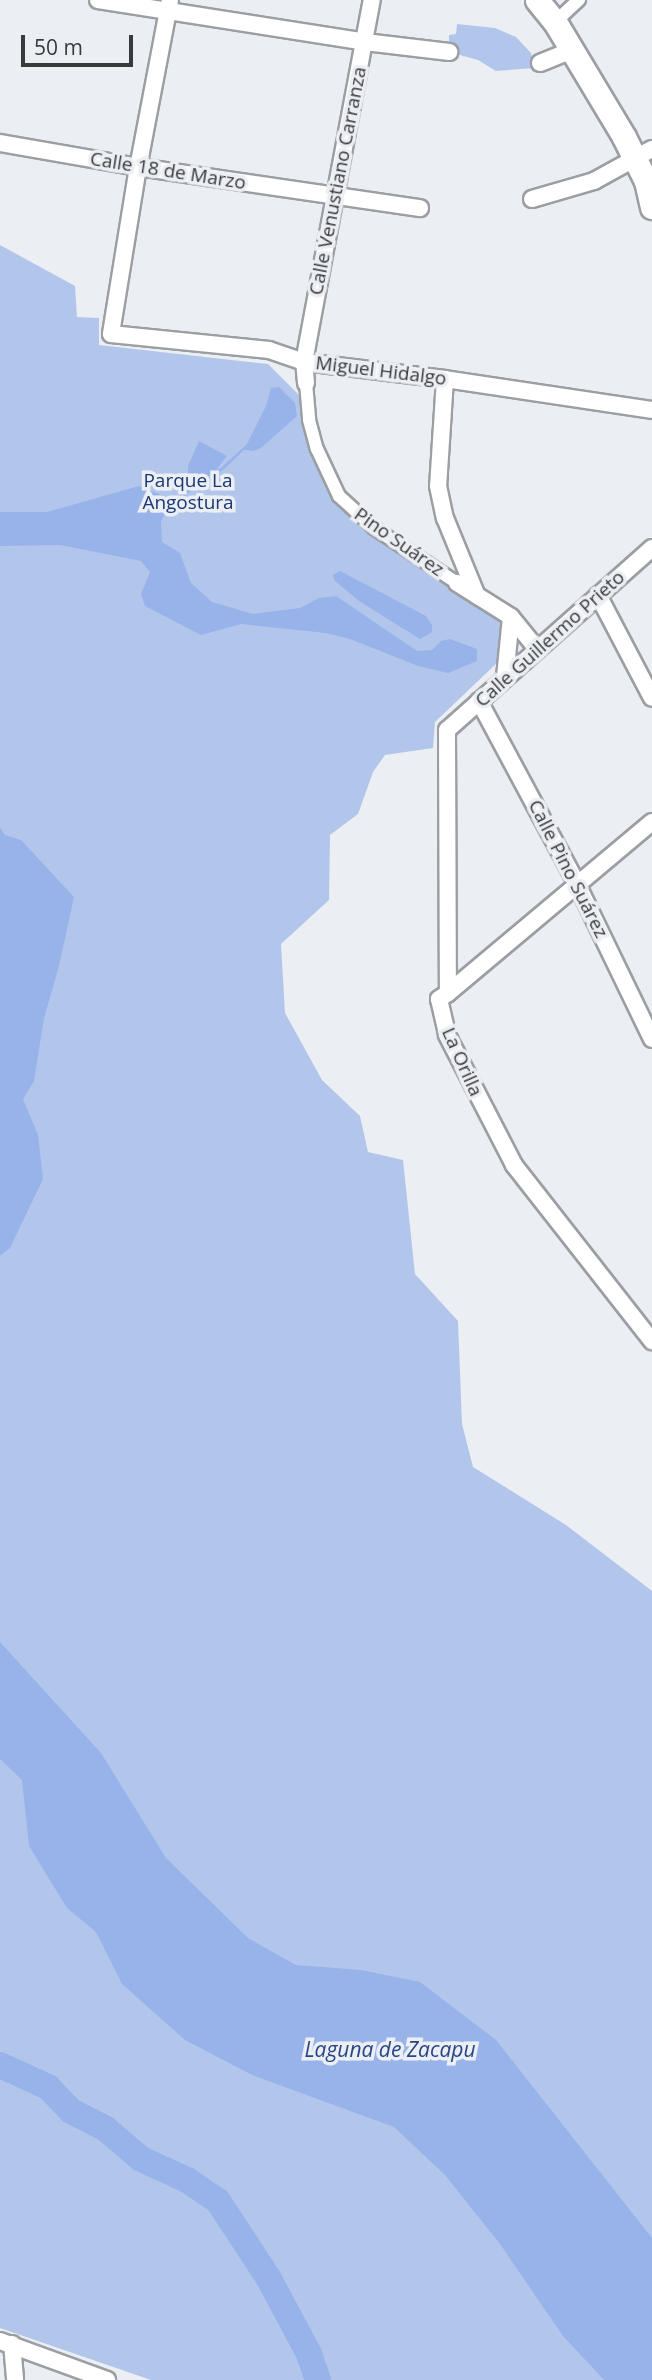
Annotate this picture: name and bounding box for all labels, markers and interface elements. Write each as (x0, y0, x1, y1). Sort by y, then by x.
scale bar (24, 21, 136, 65)
text: 50 m (34, 33, 83, 61)
street label: Calle Venustiano Carranza (305, 65, 371, 297)
street label: Calle 18 de Marzo (89, 147, 247, 195)
street label: Miguel Hidalgo (314, 352, 448, 390)
park label: Parque La Angostura (142, 470, 234, 514)
street label: Pino Suárez (350, 503, 448, 581)
street label: Calle Guillermo Prieto (471, 566, 629, 712)
street label: Calle Pino Suárez (523, 796, 613, 942)
street label: La Orilla (437, 1024, 487, 1100)
water label: Laguna de Zacapu (304, 2036, 476, 2062)

